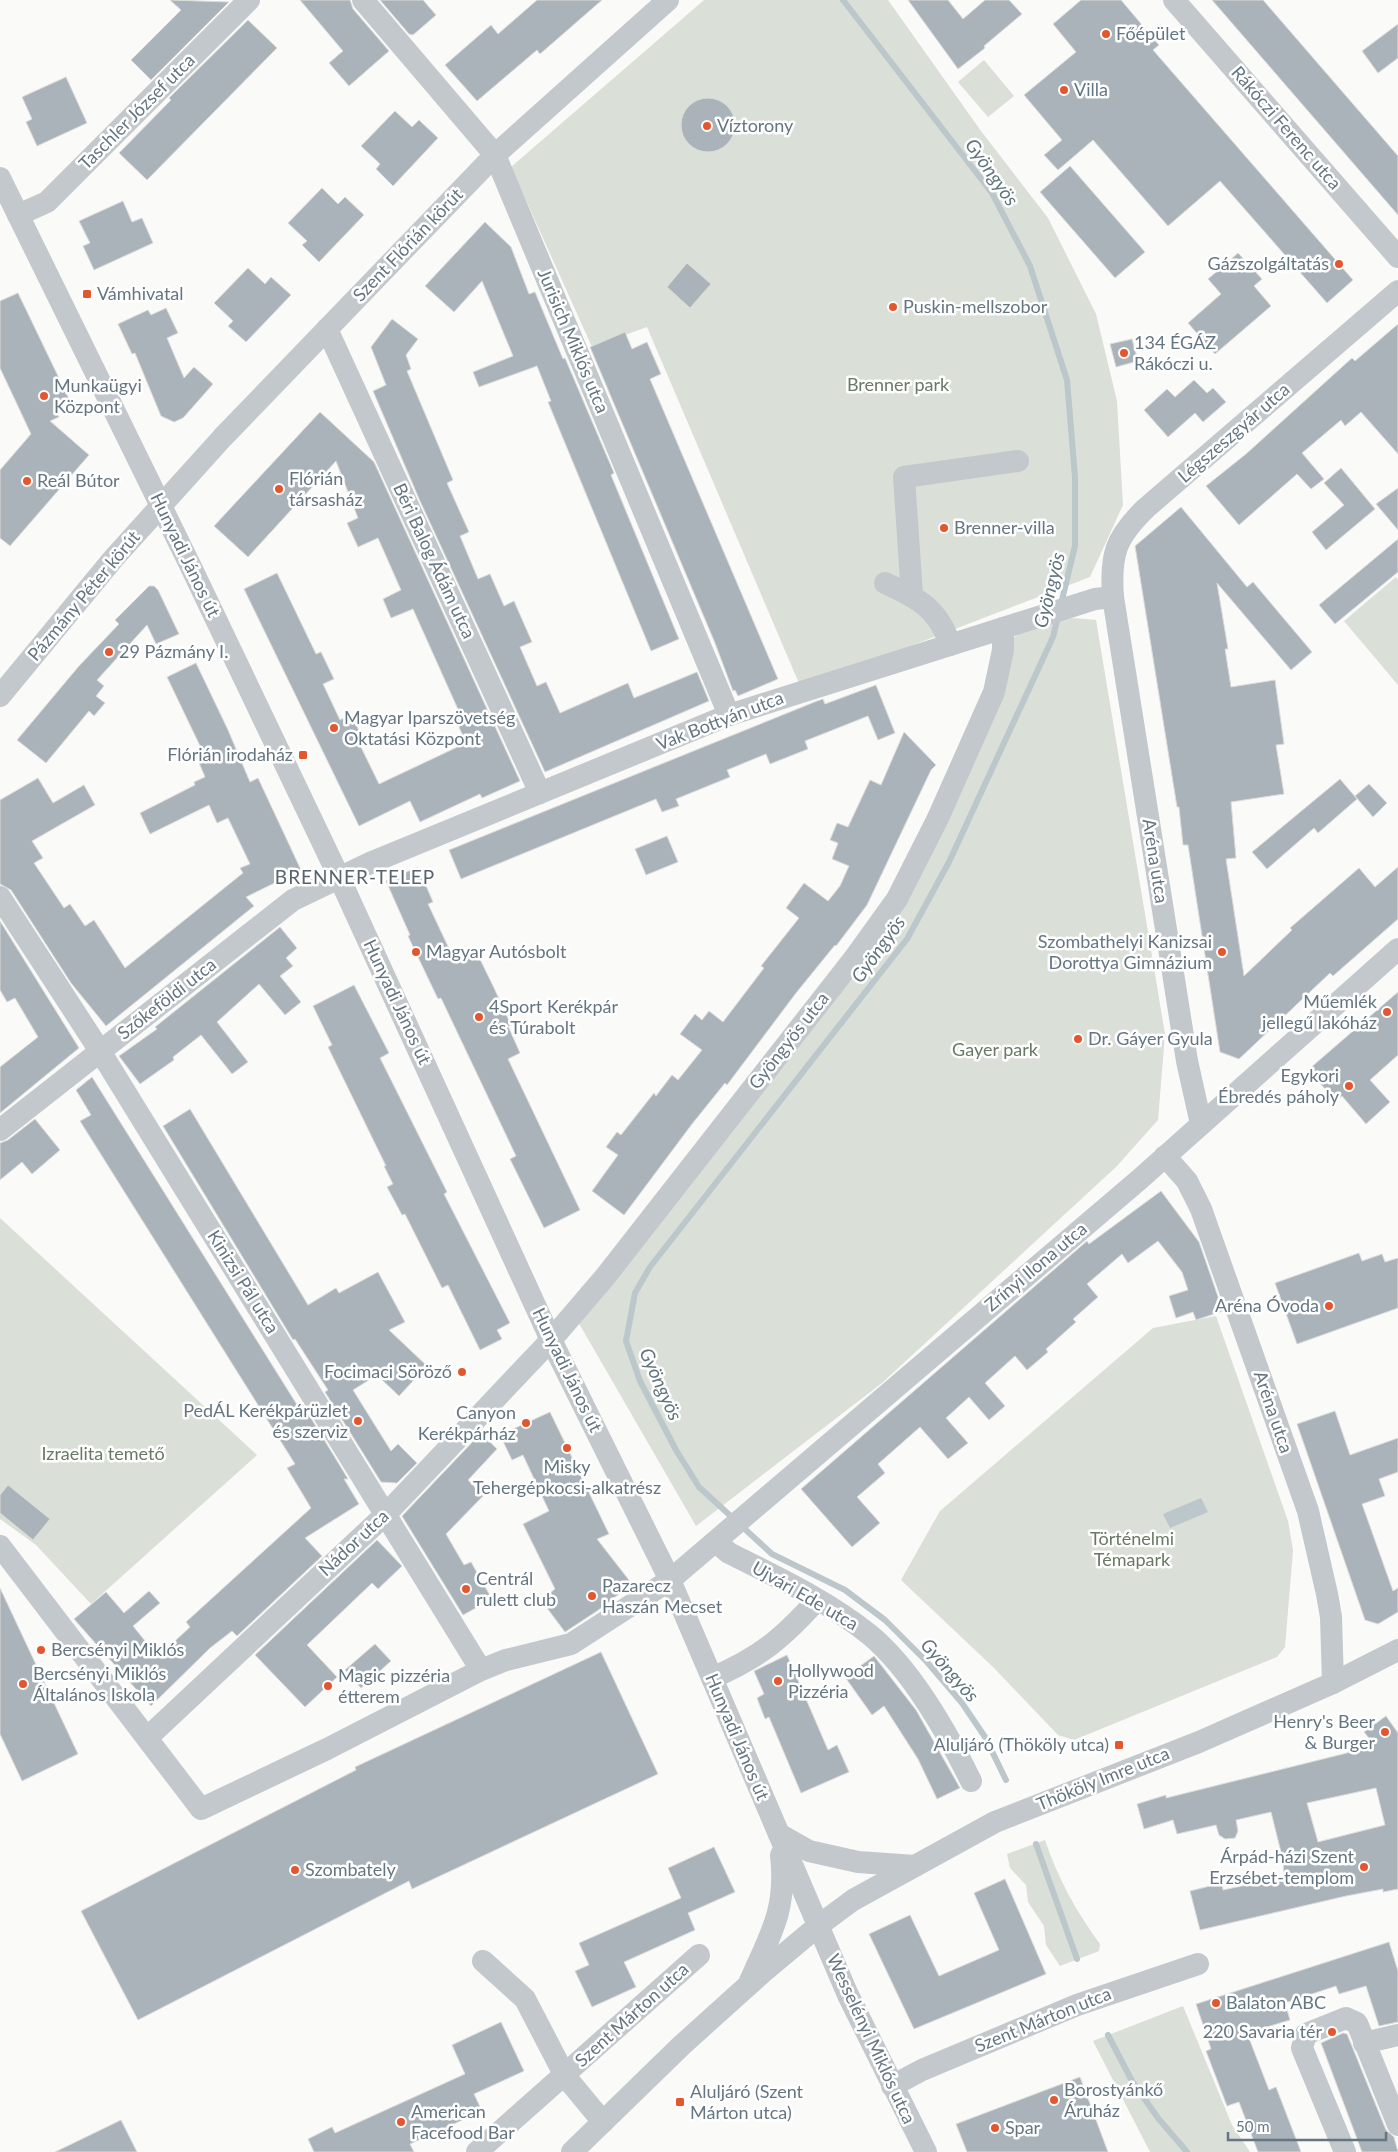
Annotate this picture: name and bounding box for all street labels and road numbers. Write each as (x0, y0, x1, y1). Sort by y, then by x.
street label: Taschler József utca (74, 49, 199, 174)
street label: Rákóczi Ferenc utca (1227, 61, 1346, 194)
street label: Szent Flórián körút (348, 183, 467, 305)
street label: Jurisich Miklós utca (534, 265, 614, 416)
street label: Légszeszgyár utca (1173, 378, 1294, 487)
street label: Béri Balog Ádám utca (389, 479, 481, 642)
street label: Hunyadi János út (146, 489, 226, 621)
street label: Pázmány Péter körút (22, 525, 144, 665)
street label: Vak Bottyán utca (653, 686, 786, 754)
street label: Aréna utca (1138, 817, 1174, 905)
street label: Hunyadi János út (359, 936, 437, 1068)
street label: Szőkeföldi utca (113, 953, 220, 1044)
street label: Gyöngyös utca (744, 987, 833, 1093)
street label: Zrínyi Ilona utca (980, 1217, 1091, 1315)
street label: Kinizsi Pál utca (203, 1226, 284, 1337)
street label: Hunyadi János út (528, 1304, 608, 1436)
street label: Aréna utca (1250, 1368, 1298, 1456)
street label: Nádor utca (314, 1504, 393, 1580)
street label: Ujvári Ede utca (748, 1556, 863, 1634)
street label: Hunyadi János út (701, 1670, 775, 1804)
street label: Thököly Imre utca (1033, 1741, 1172, 1815)
street label: Wesselényi Miklós utca (823, 1950, 921, 2127)
street label: Szent Márton utca (570, 1958, 693, 2071)
street label: Szent Márton utca (971, 1982, 1114, 2056)

